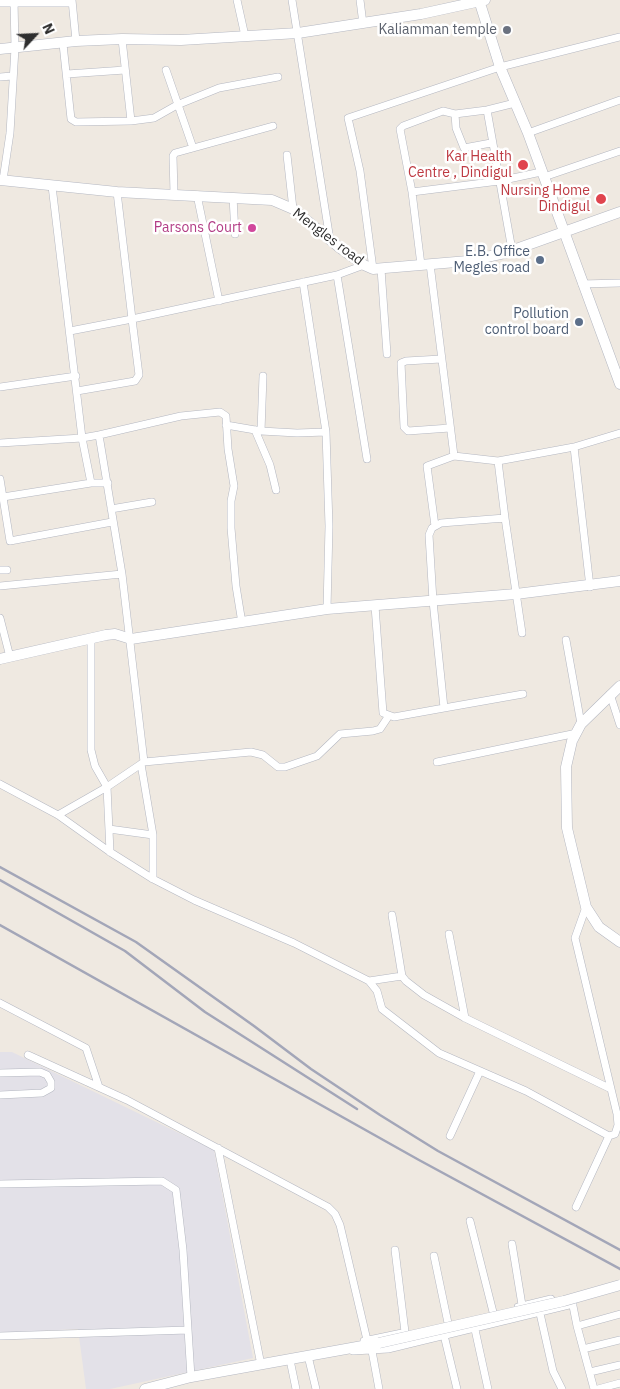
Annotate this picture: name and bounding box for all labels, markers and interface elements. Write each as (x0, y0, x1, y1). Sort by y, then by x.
north arrow (10, 10, 60, 60)
text: N (38, 20, 59, 37)
place label: Kaliamman temple (379, 22, 497, 38)
marker: Kaliamman temple (501, 24, 513, 36)
place label: Kar Health Centre , Dindigul (408, 149, 512, 182)
marker: Kar Health Centre , Dindigul (516, 158, 530, 172)
place label: Nursing Home Dindigul (500, 183, 590, 216)
marker: Nursing Home Dindigul (594, 192, 608, 206)
street label: Mengles road (289, 205, 367, 269)
place label: Parsons Court (154, 220, 242, 236)
marker: Parsons Court (246, 222, 258, 234)
place label: E.B. Office Megles road (453, 244, 530, 276)
marker: E.B. Office Megles road (534, 254, 546, 266)
place label: Pollution control board (485, 306, 569, 338)
marker: Pollution control board (573, 316, 585, 328)

